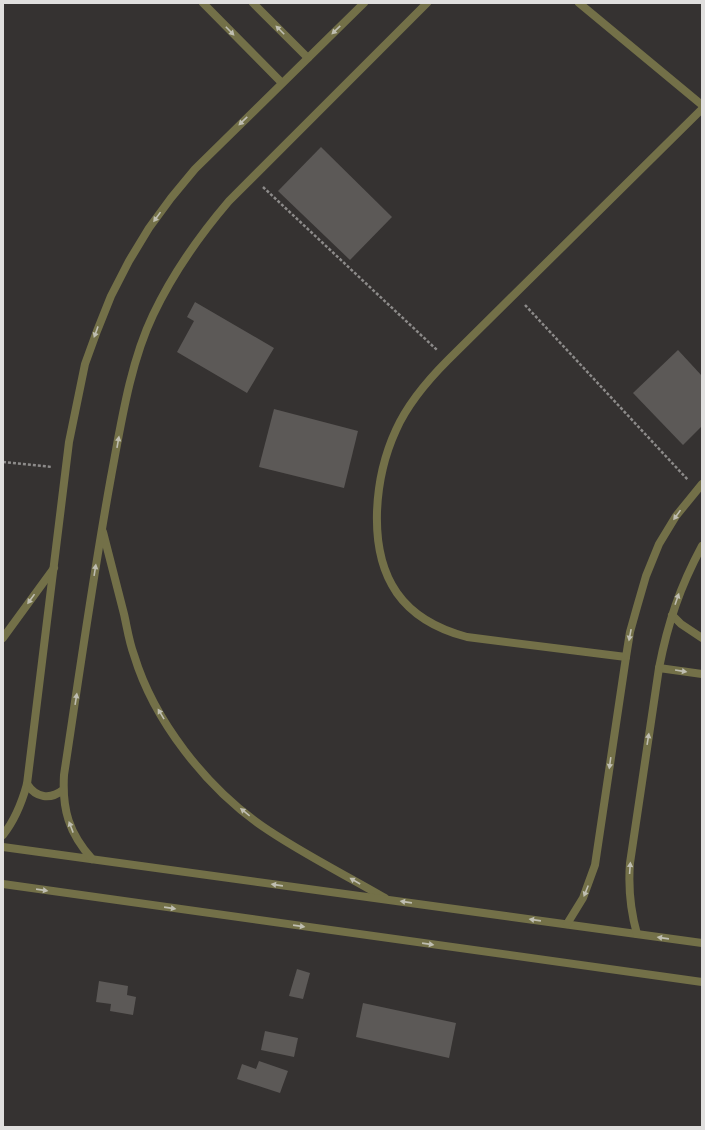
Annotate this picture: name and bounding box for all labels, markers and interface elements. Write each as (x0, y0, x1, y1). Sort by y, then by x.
one-way arrow (275, 25, 285, 35)
one-way arrow (331, 25, 341, 35)
one-way arrow (226, 26, 235, 36)
one-way arrow (238, 116, 248, 126)
one-way arrow (152, 212, 161, 223)
one-way arrow (93, 327, 99, 339)
one-way arrow (115, 436, 121, 448)
one-way arrow (673, 509, 682, 520)
one-way arrow (93, 564, 99, 576)
one-way arrow (674, 592, 680, 604)
one-way arrow (27, 594, 35, 604)
one-way arrow (627, 628, 633, 641)
one-way arrow (675, 668, 687, 674)
one-way arrow (73, 693, 79, 705)
one-way arrow (158, 708, 165, 720)
one-way arrow (645, 733, 651, 745)
one-way arrow (607, 757, 613, 769)
one-way arrow (240, 808, 250, 817)
one-way arrow (67, 820, 73, 832)
one-way arrow (626, 862, 633, 874)
one-way arrow (349, 877, 361, 884)
one-way arrow (271, 882, 283, 888)
one-way arrow (583, 885, 589, 897)
one-way arrow (36, 887, 48, 893)
one-way arrow (400, 899, 412, 905)
one-way arrow (164, 905, 176, 911)
one-way arrow (528, 917, 541, 923)
one-way arrow (293, 923, 305, 929)
one-way arrow (657, 934, 669, 941)
one-way arrow (422, 941, 434, 947)

